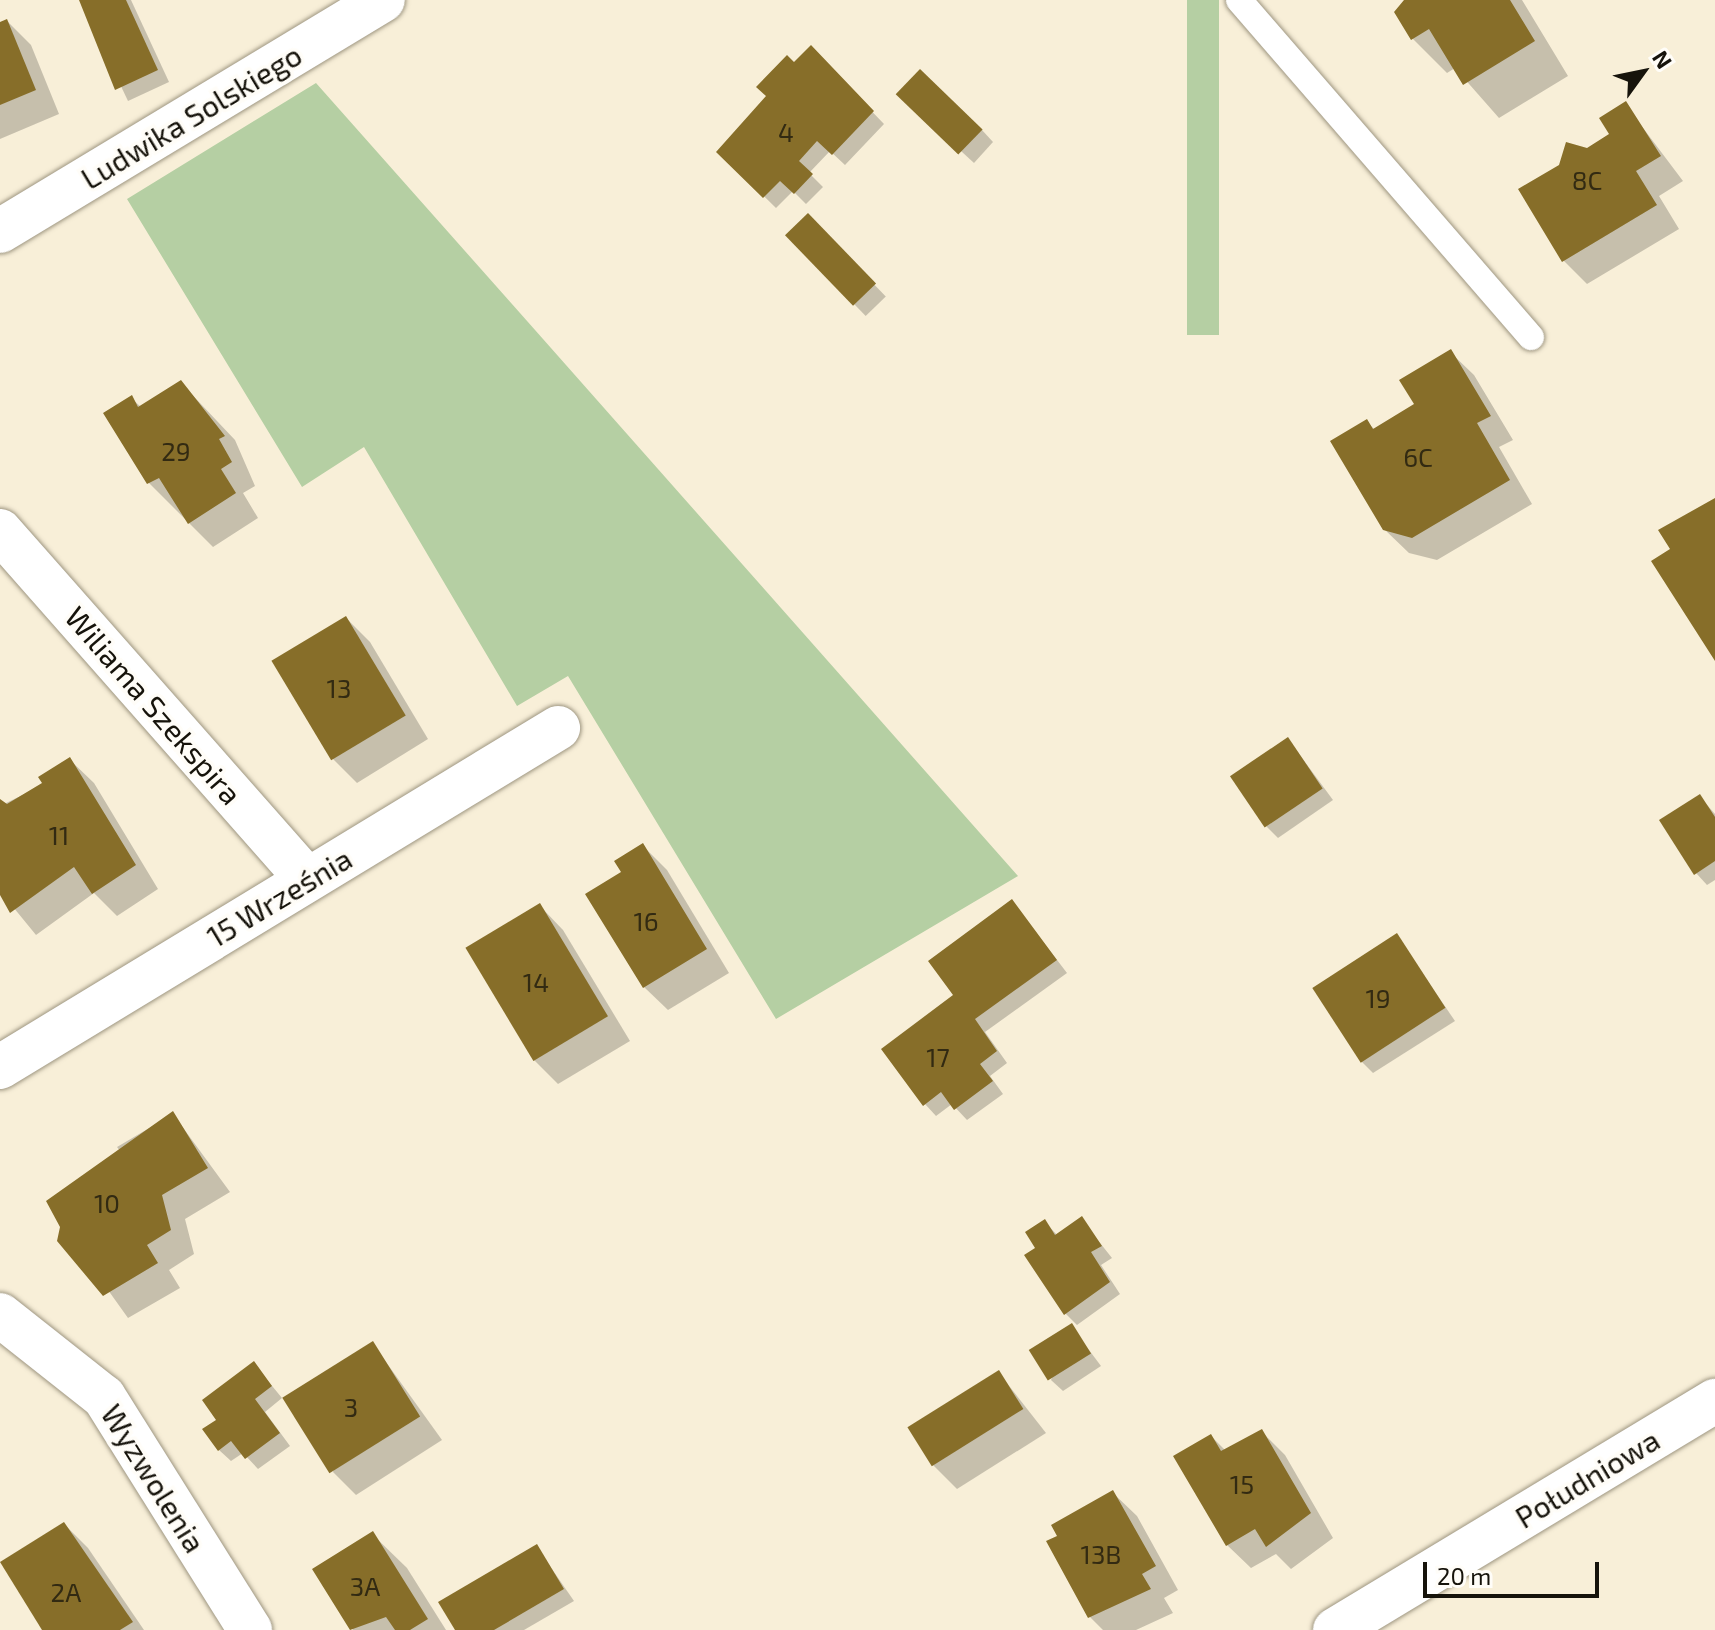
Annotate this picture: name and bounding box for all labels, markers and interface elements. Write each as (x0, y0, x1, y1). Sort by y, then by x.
north arrow (1603, 32, 1683, 112)
street label: Ludwika Solskiego (74, 36, 308, 196)
text: N (1648, 45, 1678, 73)
house number: 4 (778, 116, 794, 148)
house number: 8C (1572, 164, 1602, 196)
house number: 29 (161, 435, 191, 467)
house number: 6C (1403, 441, 1433, 473)
street label: Wiliama Szekspira (58, 599, 250, 811)
house number: 13 (327, 672, 351, 704)
house number: 11 (49, 819, 69, 851)
street label: 15 Września (200, 840, 358, 954)
house number: 16 (633, 905, 659, 937)
house number: 14 (523, 966, 549, 998)
house number: 19 (1365, 982, 1391, 1014)
house number: 17 (926, 1041, 950, 1073)
house number: 10 (94, 1187, 120, 1219)
house number: 3 (344, 1391, 358, 1423)
street label: Wyzwolenia (94, 1397, 214, 1559)
street label: Południowa (1508, 1421, 1666, 1535)
house number: 15 (1230, 1468, 1254, 1500)
house number: 13B (1081, 1538, 1121, 1570)
scale bar (1427, 1546, 1603, 1596)
text: 20 m (1437, 1561, 1491, 1590)
house number: 3A (350, 1570, 380, 1602)
house number: 2A (51, 1576, 81, 1608)

